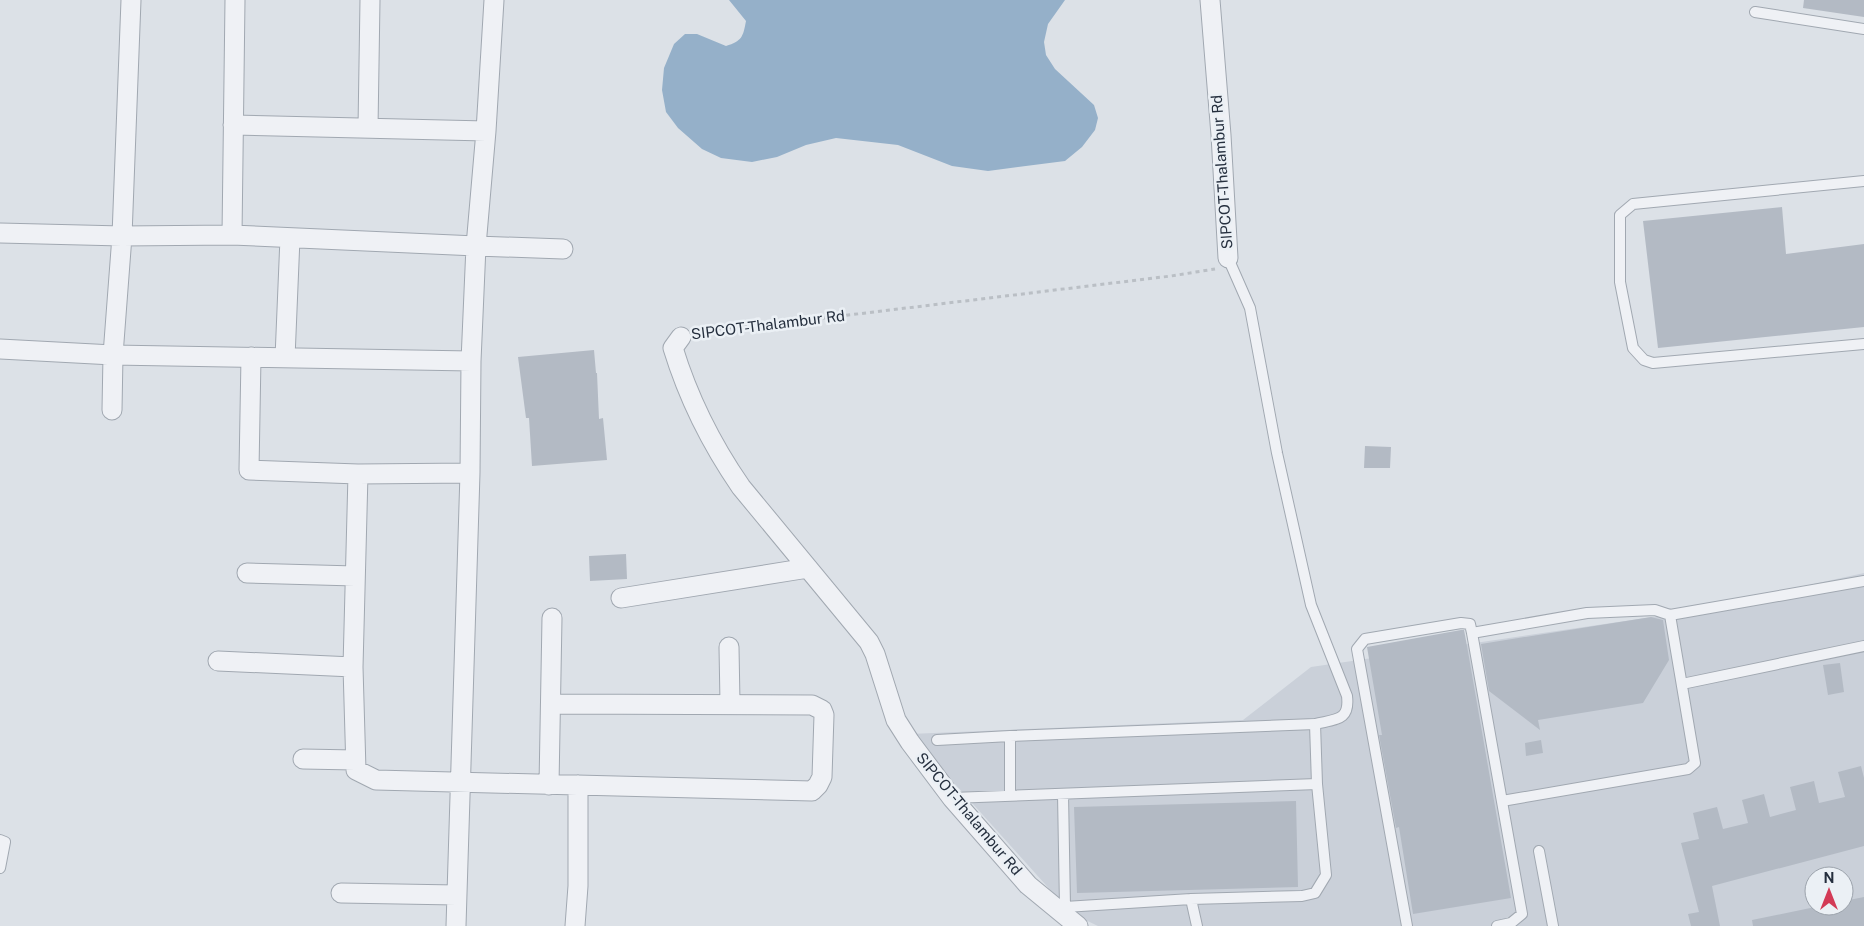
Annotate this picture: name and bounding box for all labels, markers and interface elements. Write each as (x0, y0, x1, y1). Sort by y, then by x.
street label: SIPCOT-Thalambur Rd (1208, 94, 1235, 250)
street label: SIPCOT-Thalambur Rd (690, 307, 846, 342)
street label: SIPCOT-Thalambur Rd (913, 749, 1026, 878)
north arrow (1804, 866, 1854, 916)
text: N (1824, 870, 1834, 886)

